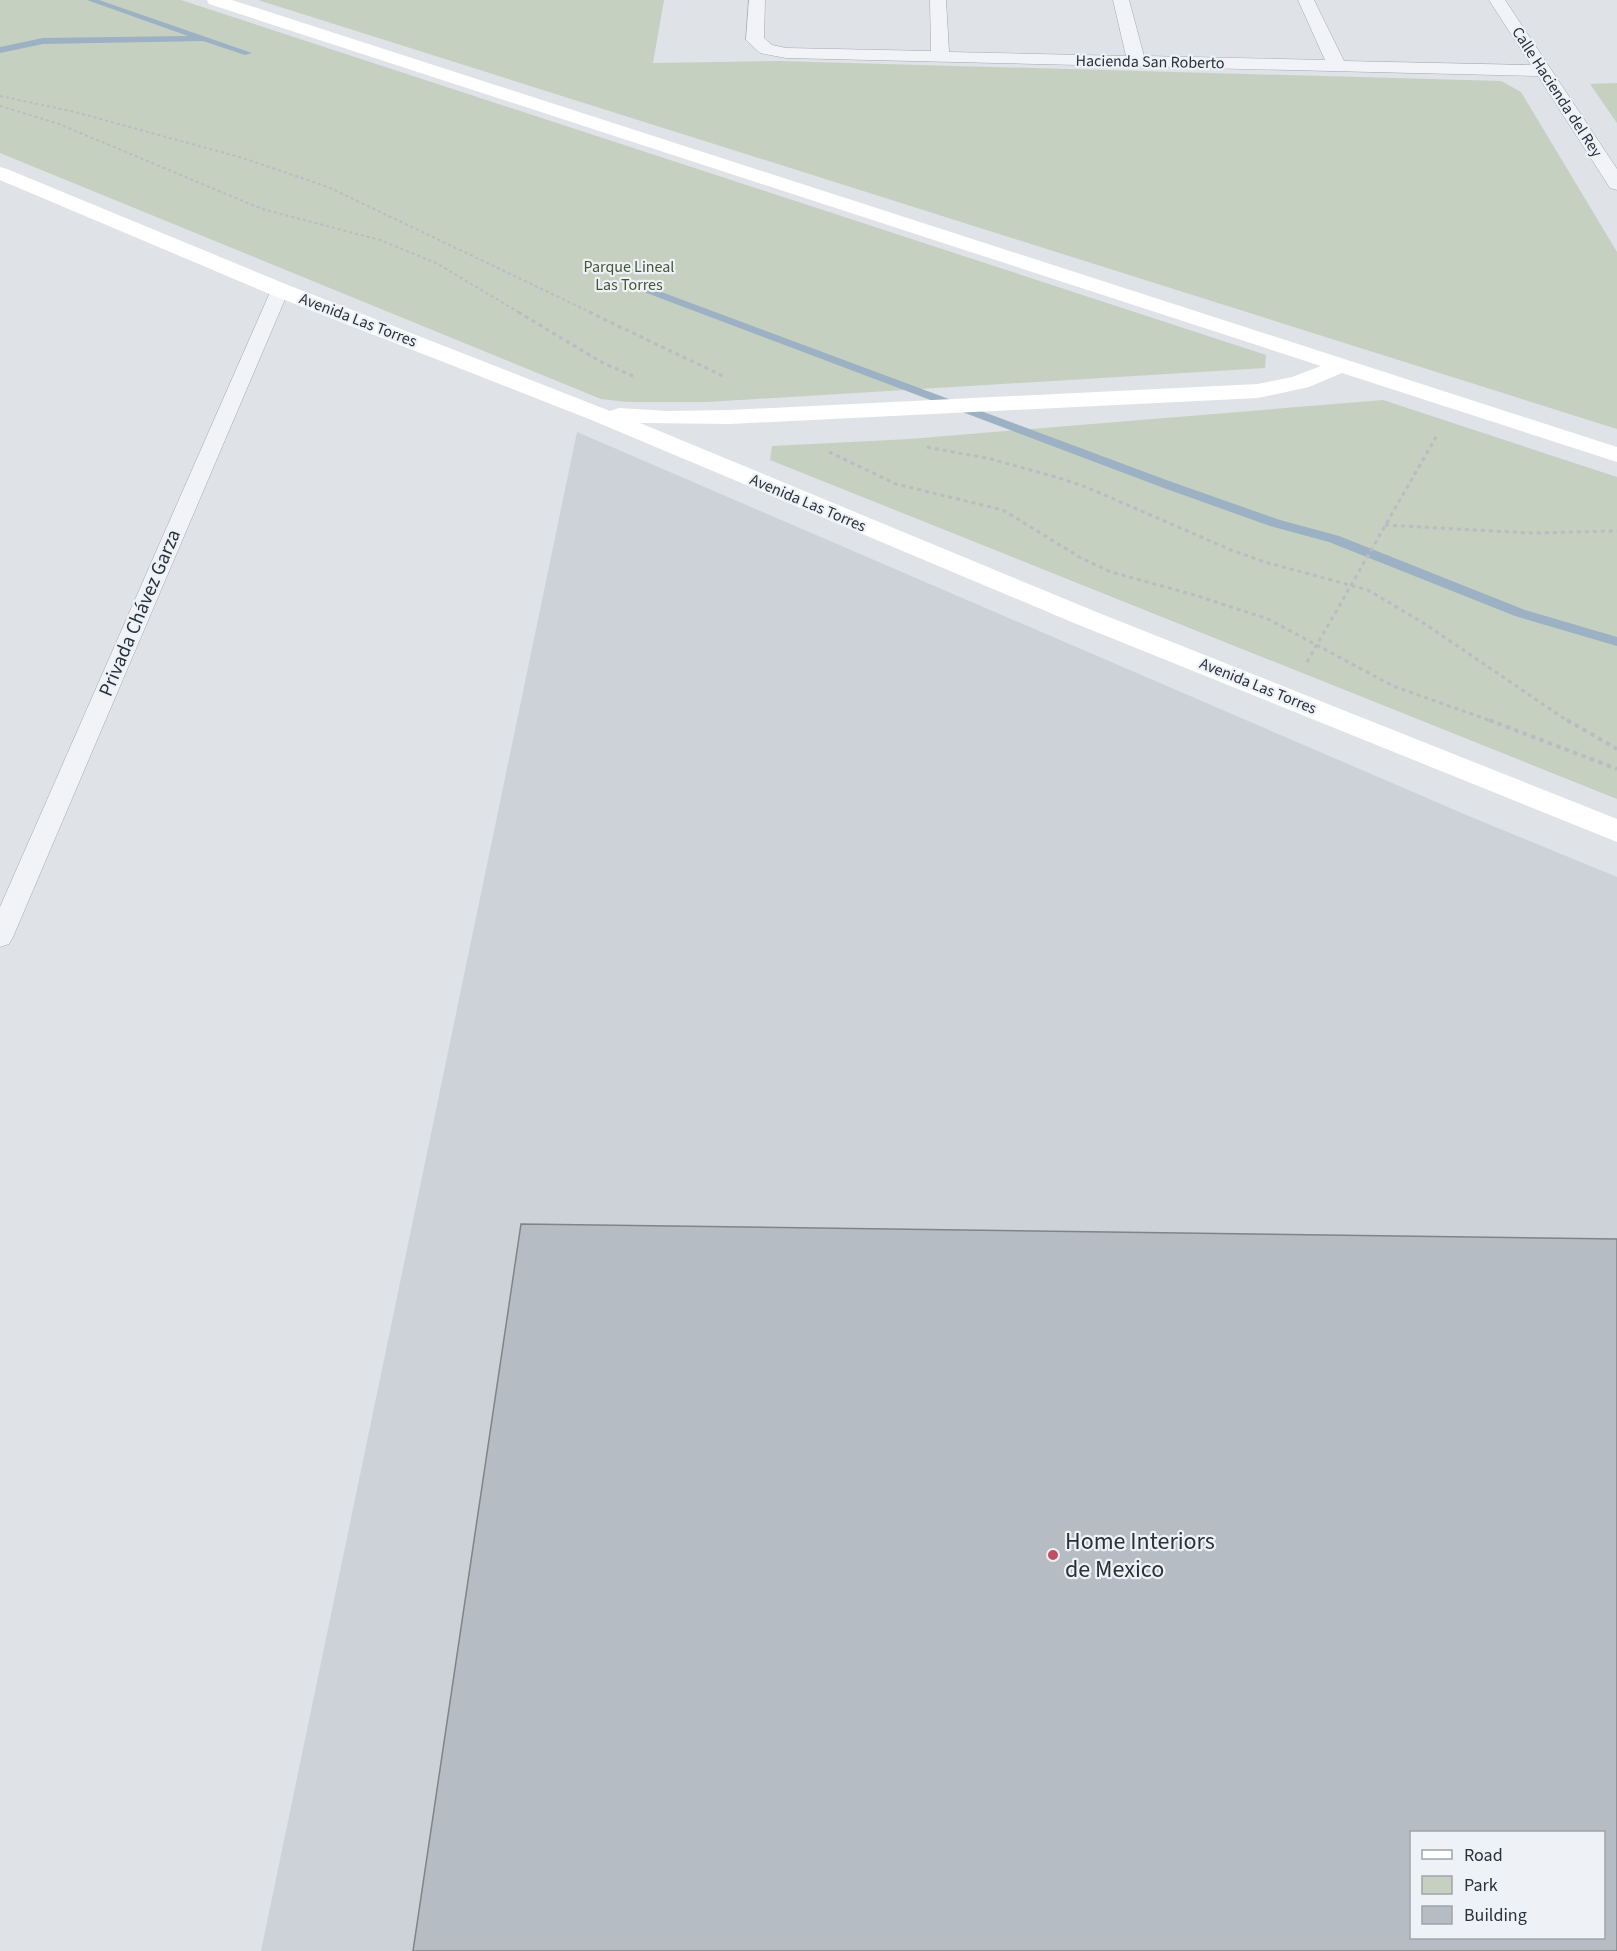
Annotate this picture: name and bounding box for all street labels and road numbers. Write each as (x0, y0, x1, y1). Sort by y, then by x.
street label: Calle Hacienda del Rey (1506, 22, 1608, 162)
street label: Hacienda San Roberto (1075, 50, 1225, 74)
street label: Avenida Las Torres (296, 287, 420, 353)
street label: Avenida Las Torres (747, 469, 870, 538)
street label: Privada Chávez Garza (92, 525, 188, 701)
street label: Avenida Las Torres (1196, 653, 1320, 720)

